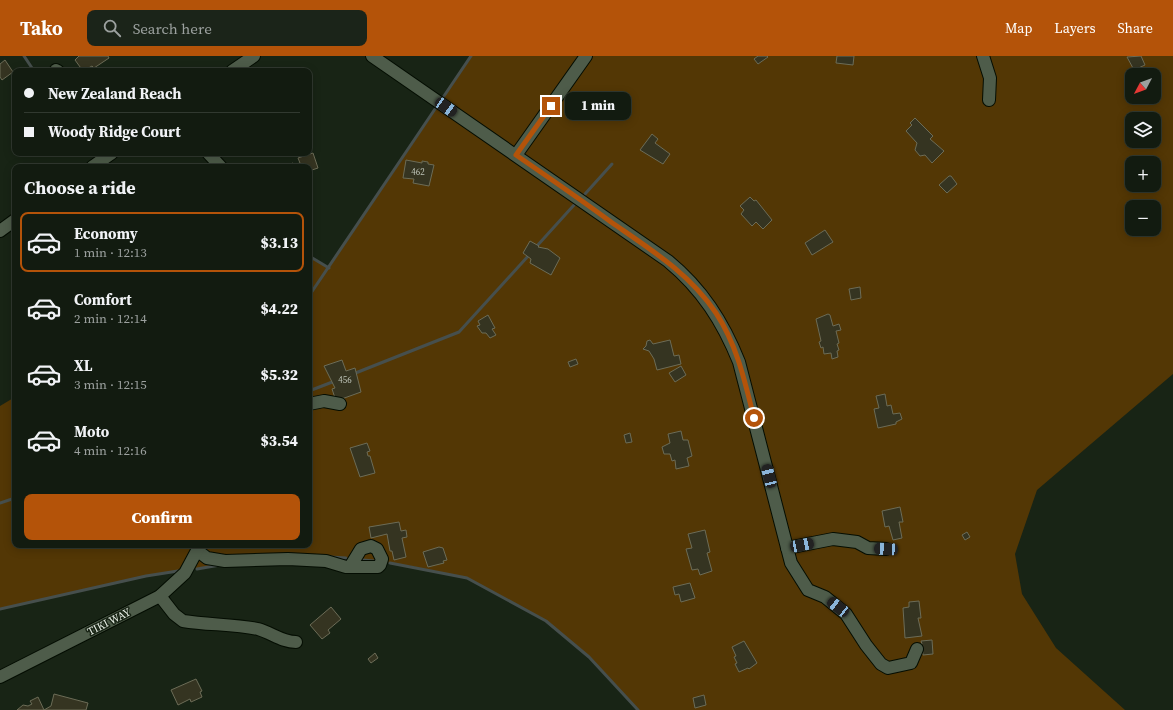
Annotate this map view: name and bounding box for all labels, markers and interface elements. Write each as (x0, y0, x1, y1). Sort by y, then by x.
search box (87, 10, 367, 46)
text: Tako (20, 15, 63, 41)
icon: search (101, 17, 123, 39)
text: Search here (133, 18, 212, 39)
text: Map (1005, 18, 1032, 38)
text: Layers (1054, 18, 1096, 38)
text: Share (1118, 18, 1153, 38)
north arrow (1125, 68, 1161, 104)
map controls (1125, 68, 1161, 236)
text: New Zealand Reach (48, 83, 182, 104)
callout: 1 min (565, 92, 631, 120)
car (433, 95, 459, 119)
route end (542, 97, 560, 115)
text: 1 min (581, 97, 615, 114)
button: layers (1125, 112, 1161, 148)
text: Woody Ridge Court (48, 121, 181, 142)
button: + (1125, 156, 1161, 192)
house number: 462 (411, 166, 425, 178)
text: Choose a ride (24, 175, 136, 200)
button: − (1125, 200, 1161, 236)
text: Economy (74, 223, 138, 244)
icon: car (26, 224, 62, 260)
text: $3.13 (260, 232, 298, 253)
text: 1 min · 12:13 (74, 244, 147, 261)
text: Comfort (74, 289, 132, 310)
icon: car (26, 290, 62, 326)
text: $4.22 (260, 298, 298, 319)
text: 2 min · 12:14 (74, 310, 147, 327)
text: XL (74, 355, 93, 376)
icon: car (26, 356, 62, 392)
text: $5.32 (260, 364, 298, 385)
house number: 456 (338, 374, 352, 386)
text: 3 min · 12:15 (74, 376, 147, 393)
route start (745, 409, 763, 427)
text: Moto (74, 421, 109, 442)
icon: car (26, 422, 62, 458)
text: $3.54 (260, 430, 298, 451)
text: 4 min · 12:16 (74, 442, 147, 459)
car (760, 463, 778, 489)
button: Confirm (24, 494, 300, 540)
car (789, 537, 815, 553)
car (874, 542, 898, 556)
car (825, 595, 851, 619)
street label: TIKI WAY (85, 605, 133, 639)

